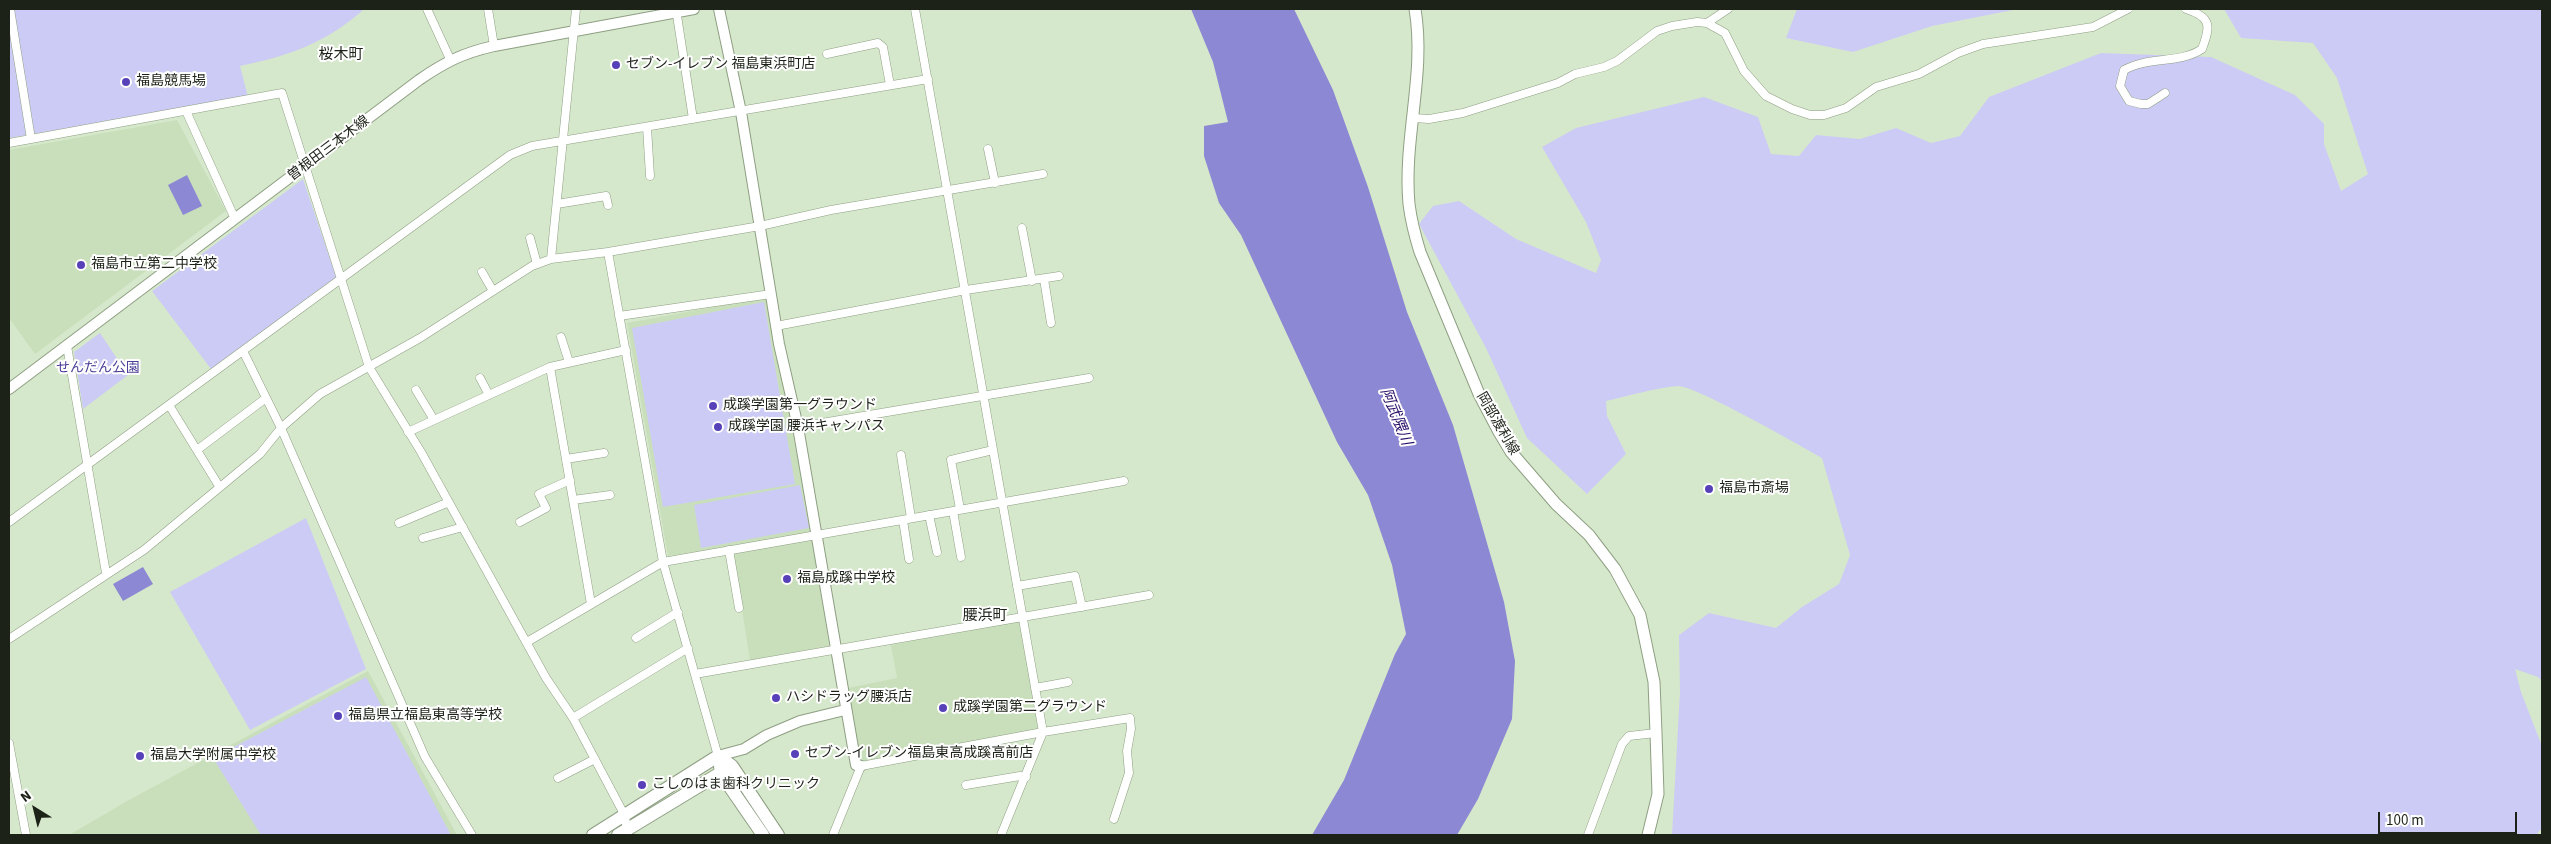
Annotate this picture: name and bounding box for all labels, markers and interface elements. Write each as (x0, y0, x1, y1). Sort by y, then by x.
district label: 桜木町 (319, 47, 363, 65)
place label: セブン-イレブン 福島東浜町店 (626, 57, 815, 73)
marker: セブン-イレブン 福島東浜町店 (610, 59, 622, 71)
place label: 福島競馬場 (136, 74, 206, 90)
marker: 福島競馬場 (120, 76, 132, 88)
street label: 曽根田三本木線 (285, 113, 373, 185)
place label: 福島市立第二中学校 (91, 257, 217, 273)
marker: 福島市立第二中学校 (75, 259, 87, 271)
park label: せんだん公園 (56, 361, 140, 377)
water label: 阿武隈川 (1375, 386, 1415, 448)
street label: 岡部渡利線 (1472, 389, 1522, 459)
place label: 成蹊学園第一グラウンド (723, 398, 877, 414)
marker: 成蹊学園第一グラウンド (707, 400, 719, 412)
place label: 成蹊学園 腰浜キャンパス (728, 419, 885, 435)
marker: 成蹊学園 腰浜キャンパス (712, 421, 724, 433)
place label: 福島市斎場 (1719, 481, 1789, 497)
marker: 福島市斎場 (1703, 483, 1715, 495)
place label: 福島成蹊中学校 (797, 571, 895, 587)
marker: 福島成蹊中学校 (781, 573, 793, 585)
district label: 腰浜町 (963, 608, 1007, 626)
place label: ハシドラッグ腰浜店 (786, 690, 912, 706)
marker: ハシドラッグ腰浜店 (770, 692, 782, 704)
place label: 成蹊学園第二グラウンド (953, 700, 1107, 716)
marker: 成蹊学園第二グラウンド (937, 702, 949, 714)
place label: 福島県立福島東高等学校 (348, 708, 502, 724)
marker: 福島県立福島東高等学校 (332, 710, 344, 722)
place label: セブン-イレブン福島東高成蹊高前店 (805, 746, 1033, 762)
place label: 福島大学附属中学校 (150, 748, 276, 764)
marker: セブン-イレブン福島東高成蹊高前店 (789, 748, 801, 760)
marker: 福島大学附属中学校 (134, 750, 146, 762)
place label: こしのはま歯科クリニック (652, 777, 820, 793)
marker: こしのはま歯科クリニック (636, 779, 648, 791)
north arrow (10, 784, 60, 834)
text: N (17, 786, 36, 808)
scale bar (2381, 802, 2520, 834)
text: 100 m (2386, 810, 2424, 831)

